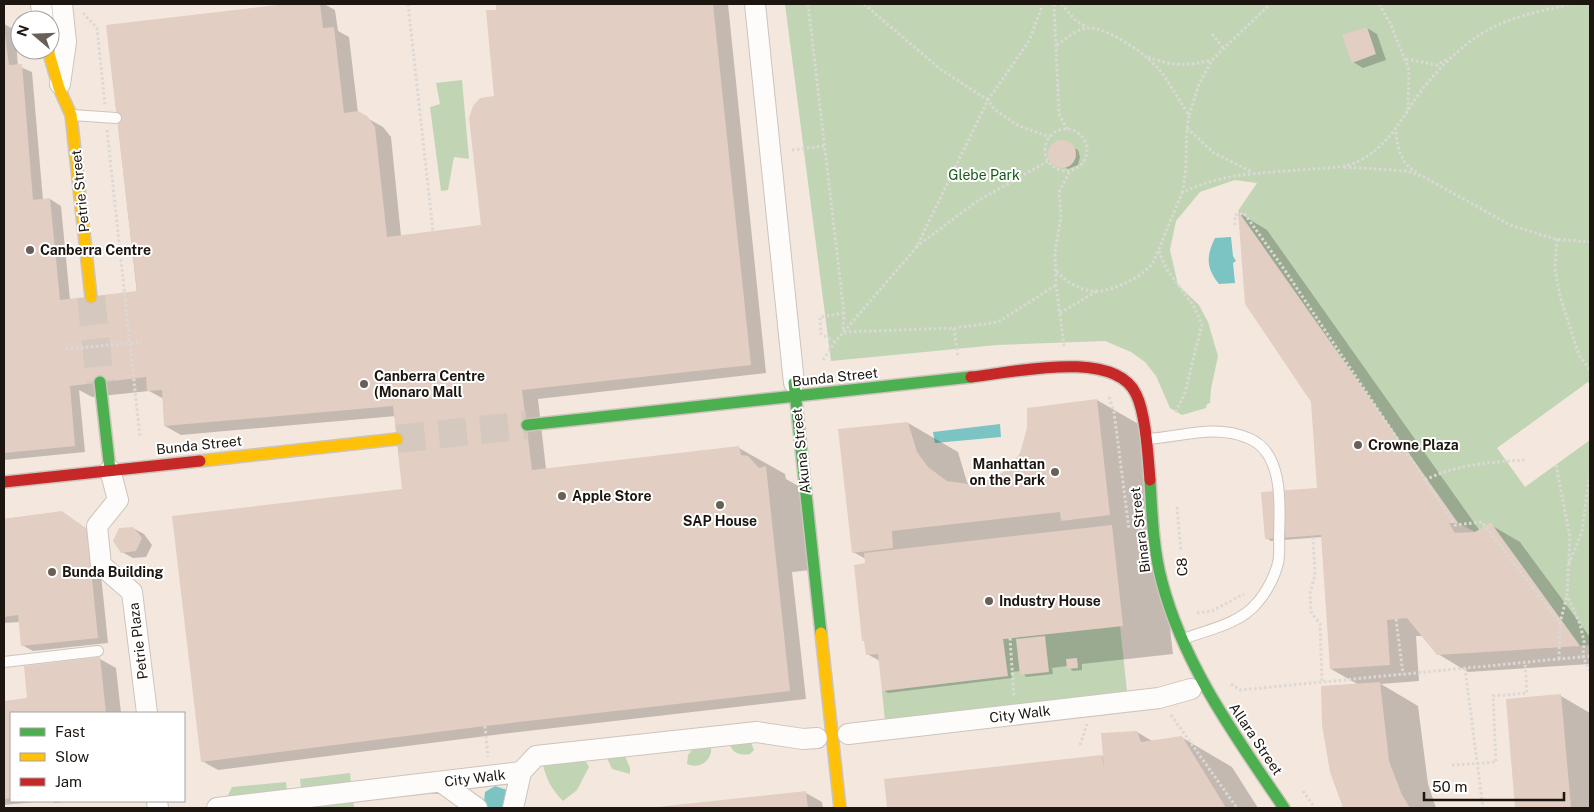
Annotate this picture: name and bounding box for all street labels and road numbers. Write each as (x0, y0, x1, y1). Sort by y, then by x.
street label: Petrie Street (68, 149, 92, 233)
street label: Bunda Street (791, 365, 879, 389)
street label: Akuna Street (789, 407, 813, 495)
street label: Bunda Street (155, 433, 243, 457)
street label: Binara Street (1127, 486, 1153, 574)
street label: C8 (1174, 557, 1190, 577)
street label: Petrie Plaza (125, 602, 151, 680)
street label: Allara Street (1226, 700, 1286, 778)
street label: City Walk (988, 702, 1052, 726)
street label: City Walk (443, 766, 507, 790)

